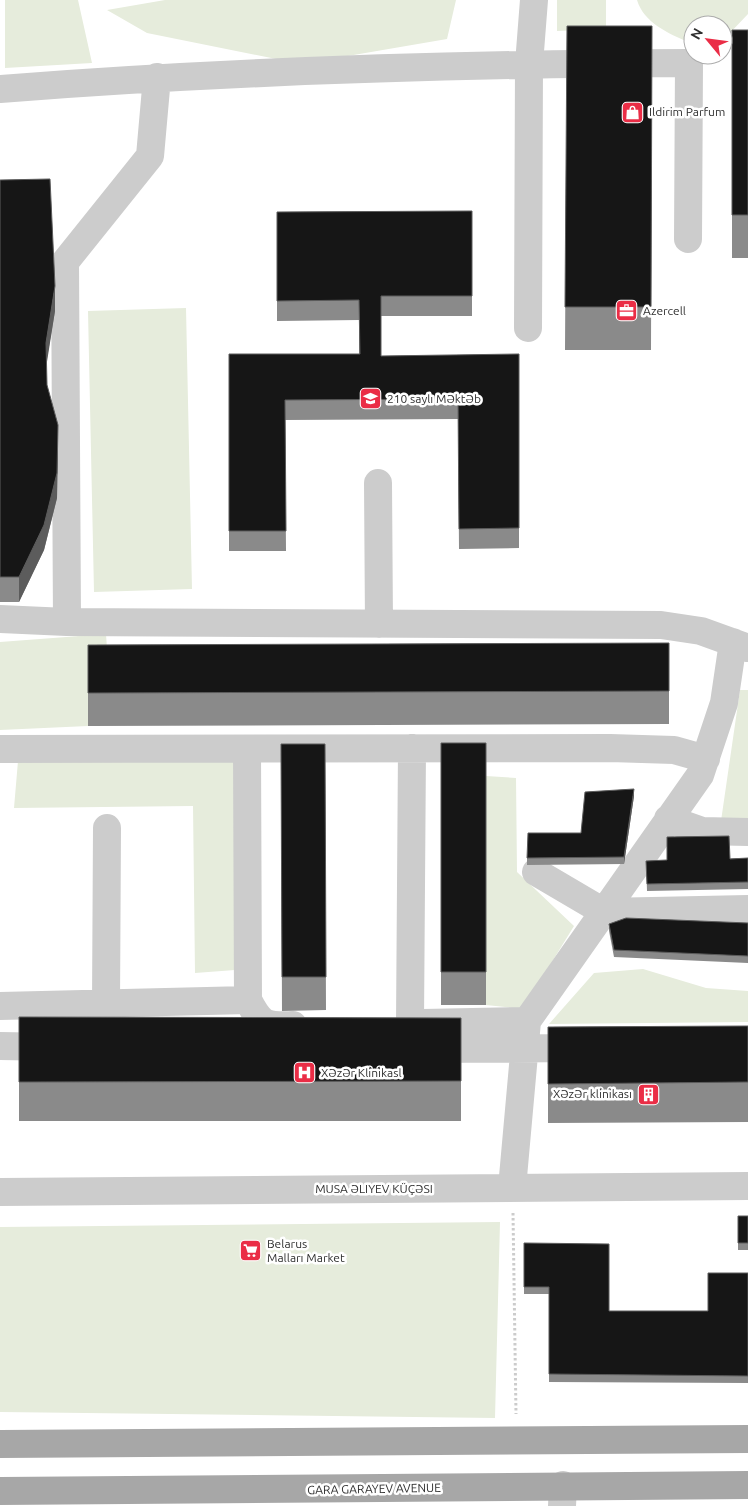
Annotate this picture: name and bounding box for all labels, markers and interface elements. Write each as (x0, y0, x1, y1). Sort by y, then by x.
north arrow (683, 15, 733, 65)
text: N (687, 25, 706, 42)
shop icon: Ildirim Parfum (621, 100, 645, 124)
place label: Ildirim Parfum (649, 105, 725, 118)
office icon: Azercell (615, 299, 639, 323)
place label: Azercell (643, 304, 686, 317)
school or university icon: 210 saylı Məktəb (359, 387, 383, 411)
place label: 210 saylı Məktəb (387, 392, 481, 405)
hospital icon: Xəzər Klinikasl (293, 1061, 317, 1085)
place label: Xəzər Klinikasl (321, 1066, 402, 1079)
building icon: Xəzər klinikası (636, 1082, 660, 1106)
place label: Xəzər klinikası (553, 1087, 632, 1100)
street label: MUSA ƏLIYEV KÜÇƏSI (315, 1182, 433, 1195)
place label: Belarus Malları Market (267, 1237, 345, 1264)
supermarket icon: Belarus Malları Market (239, 1239, 263, 1263)
street label: GARA GARAYEV AVENUE (307, 1481, 441, 1496)

